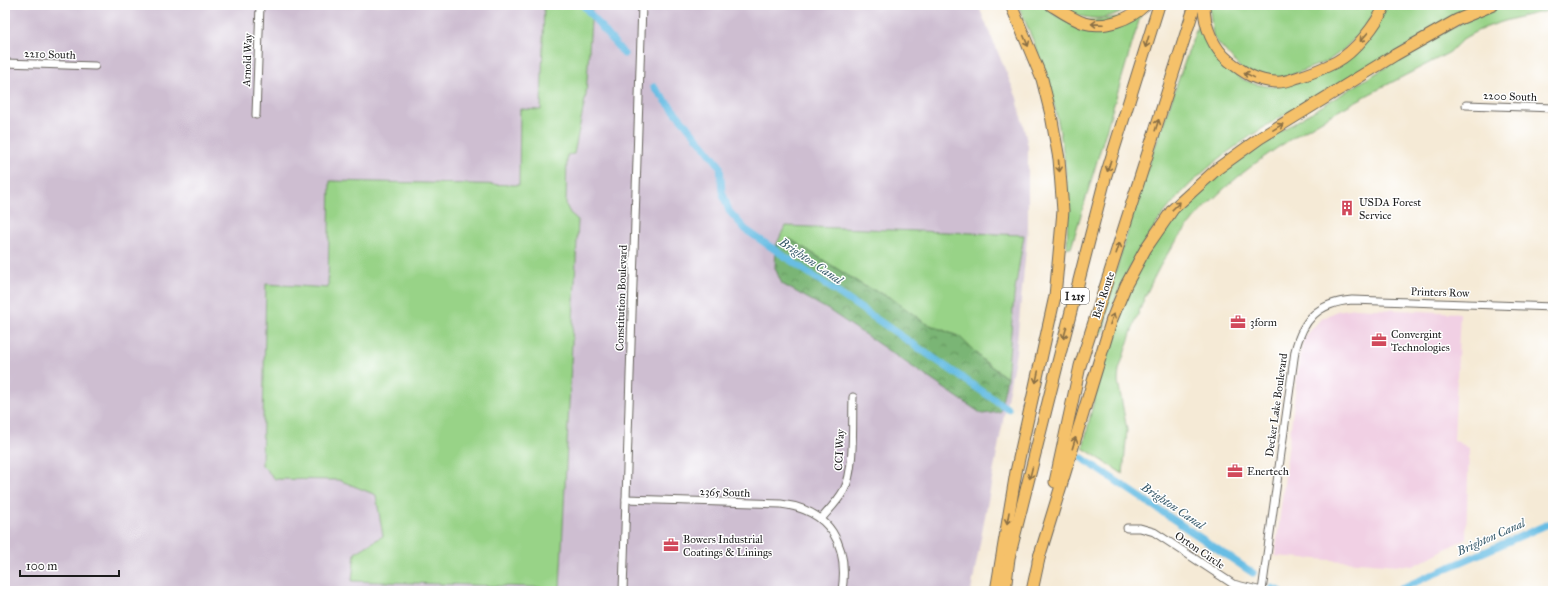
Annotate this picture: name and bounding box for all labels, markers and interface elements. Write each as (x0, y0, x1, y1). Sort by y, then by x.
one-way arrow (1091, 20, 1104, 27)
street label: Arnold Way (240, 32, 255, 88)
one-way arrow (1359, 32, 1368, 42)
one-way arrow (1023, 35, 1031, 47)
one-way arrow (1143, 36, 1150, 49)
street label: 2210 South (24, 47, 76, 62)
one-way arrow (1243, 71, 1255, 78)
street label: 2200 South (1483, 89, 1537, 104)
one-way arrow (1154, 118, 1161, 131)
one-way arrow (1272, 122, 1284, 130)
one-way arrow (1056, 159, 1063, 172)
one-way arrow (1105, 160, 1112, 173)
place label: USDA Forest Service (1359, 196, 1421, 222)
building icon: USDA Forest Service (1338, 199, 1356, 217)
one-way arrow (1171, 202, 1181, 211)
water label: Brighton Canal (776, 234, 847, 288)
one-way arrow (1115, 242, 1122, 255)
street label: Constitution Boulevard (613, 244, 630, 351)
street label: Belt Route (1090, 270, 1117, 320)
street label: Printers Row (1410, 285, 1470, 300)
road number: I 215 (1061, 288, 1089, 304)
one-way arrow (1109, 312, 1116, 325)
office icon: 3form (1229, 313, 1247, 331)
place label: 3form (1250, 316, 1278, 329)
one-way arrow (1061, 326, 1069, 339)
place label: Convergint Technologies (1391, 328, 1450, 354)
office icon: Convergint Technologies (1370, 331, 1388, 349)
street label: Decker Lake Boulevard (1263, 352, 1290, 458)
one-way arrow (1033, 371, 1041, 384)
street label: CCI Way (832, 428, 847, 471)
one-way arrow (1071, 437, 1078, 450)
office icon: Enertech (1226, 462, 1244, 480)
place label: Enertech (1247, 465, 1289, 478)
one-way arrow (1026, 466, 1034, 479)
water label: Brighton Canal (1138, 479, 1209, 533)
street label: 2365 South (699, 485, 751, 500)
one-way arrow (1004, 512, 1012, 525)
water label: Brighton Canal (1454, 515, 1529, 559)
street label: Orton Circle (1172, 529, 1227, 572)
place label: Bowers Industrial Coatings & Linings (683, 533, 772, 559)
office icon: Bowers Industrial Coatings & Linings (662, 536, 680, 554)
scale bar (20, 552, 119, 578)
text: 100 m (26, 559, 57, 573)

